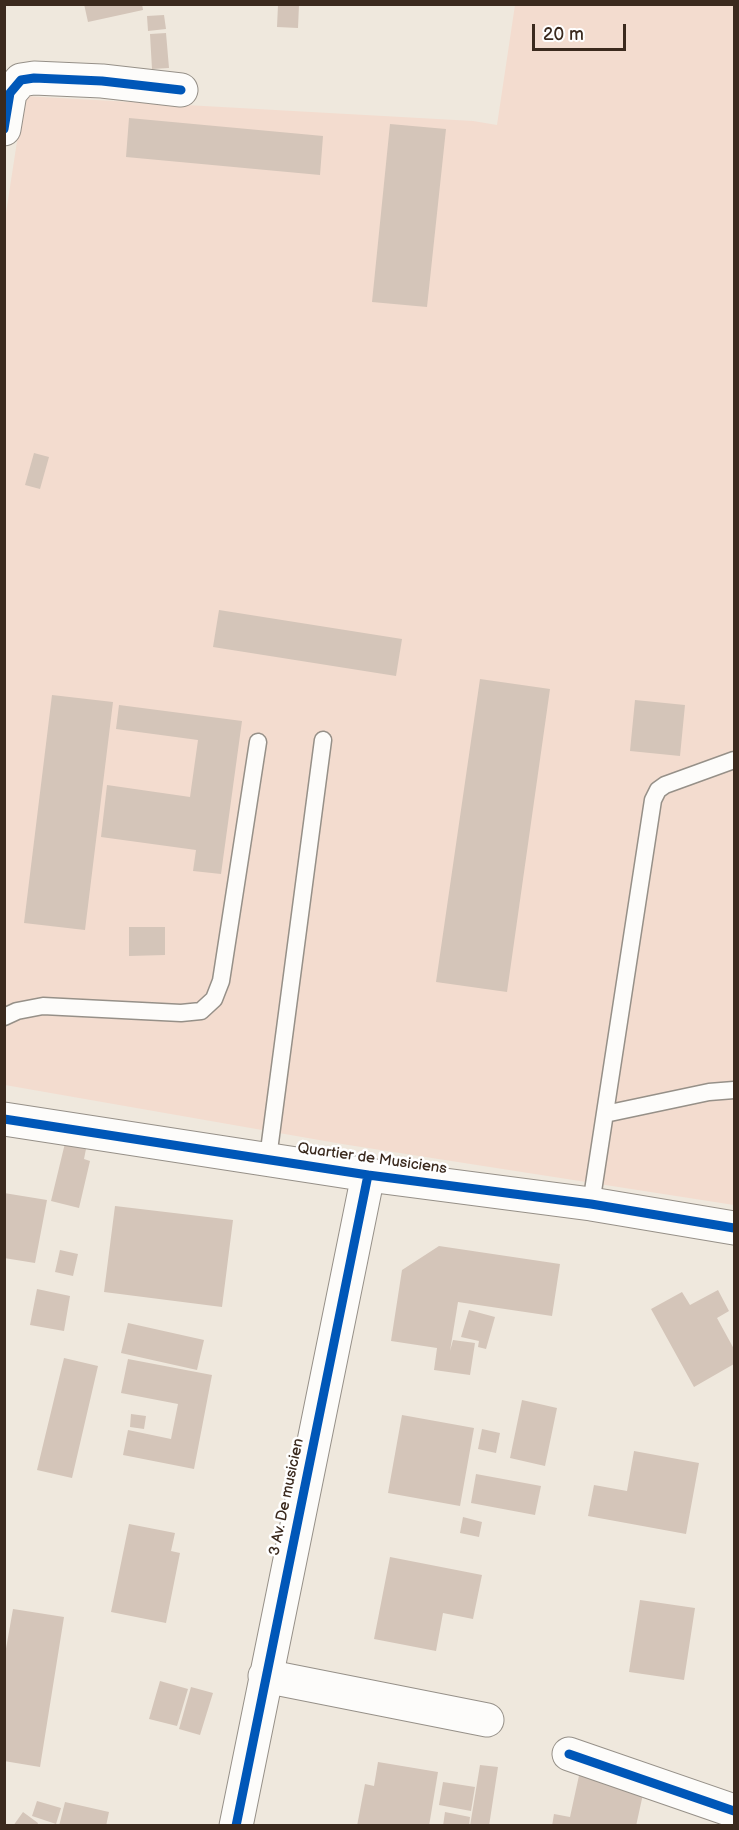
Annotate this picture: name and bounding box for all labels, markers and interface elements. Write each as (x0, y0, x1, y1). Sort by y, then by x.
scale bar (535, 12, 630, 50)
text: 20 m (543, 24, 584, 45)
street label: Quartier de Musiciens (296, 1140, 448, 1178)
street label: 3 Av. De musicien (266, 1437, 308, 1557)

